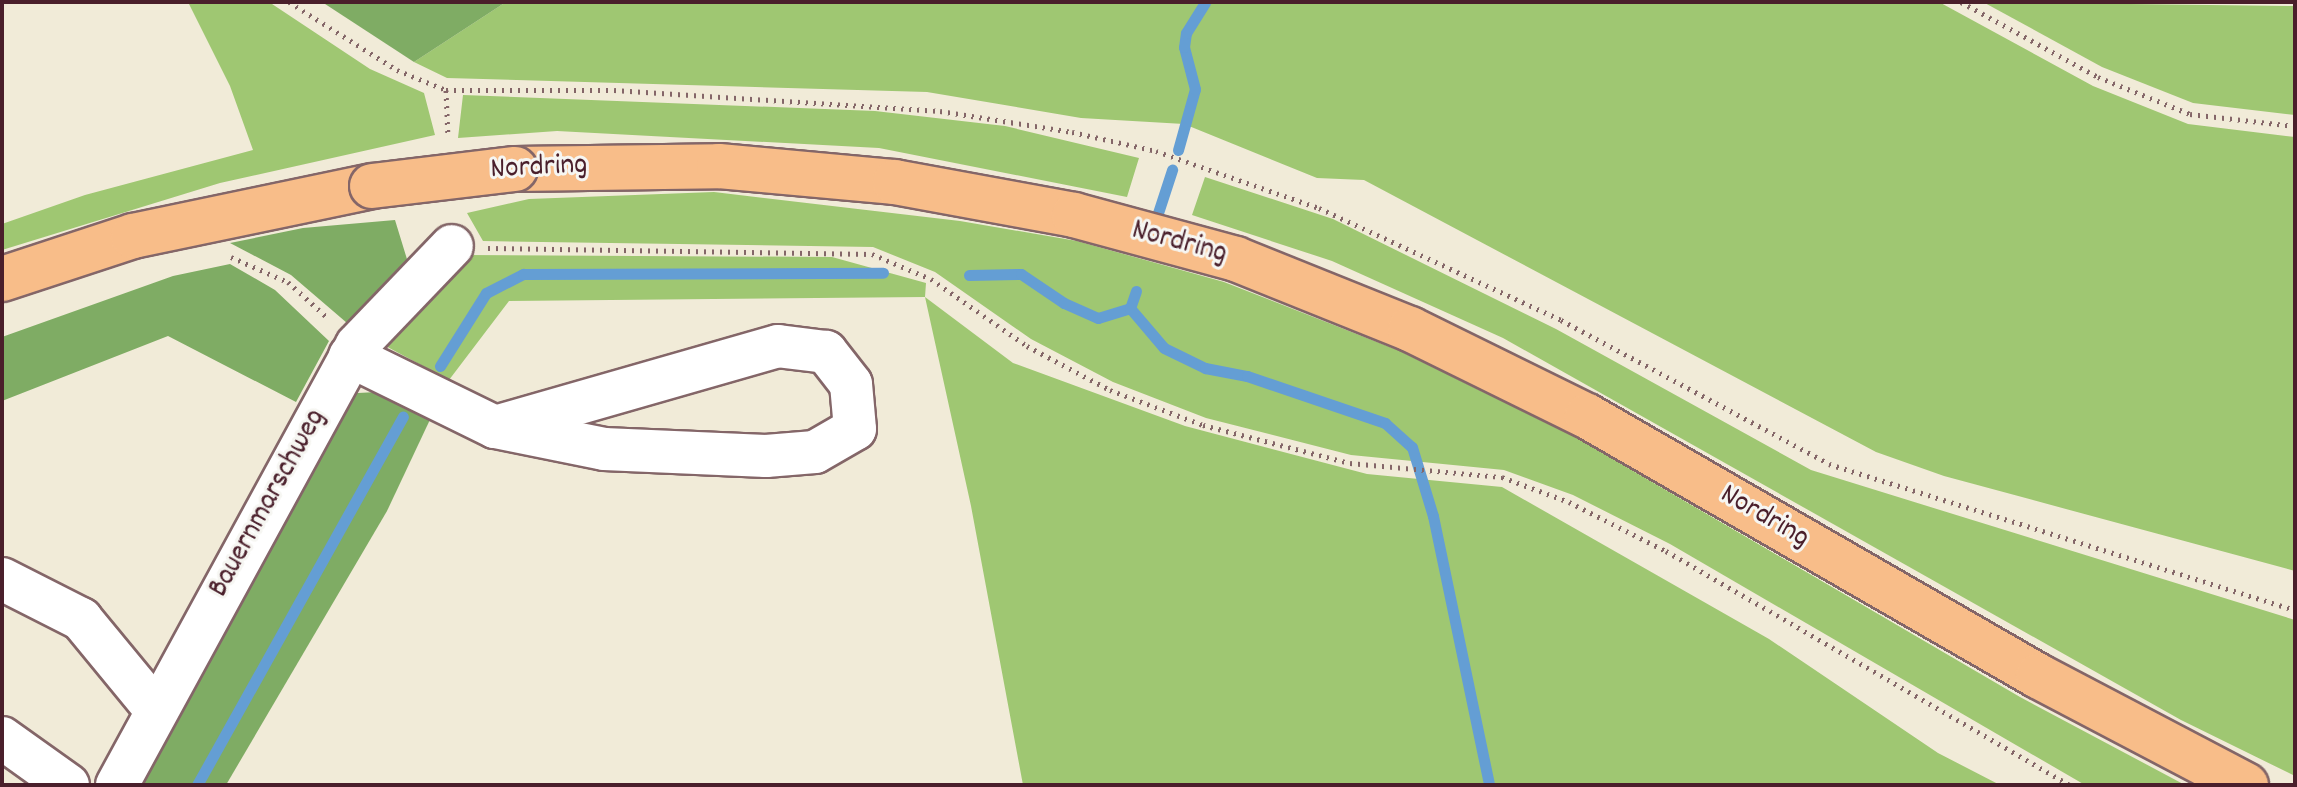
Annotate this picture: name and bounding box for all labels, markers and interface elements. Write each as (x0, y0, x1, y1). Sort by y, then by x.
street label: Nordring (490, 148, 588, 190)
street label: Nordring (1127, 214, 1231, 274)
street label: Bauernmarschweg (203, 404, 335, 604)
street label: Nordring (1713, 478, 1815, 558)

